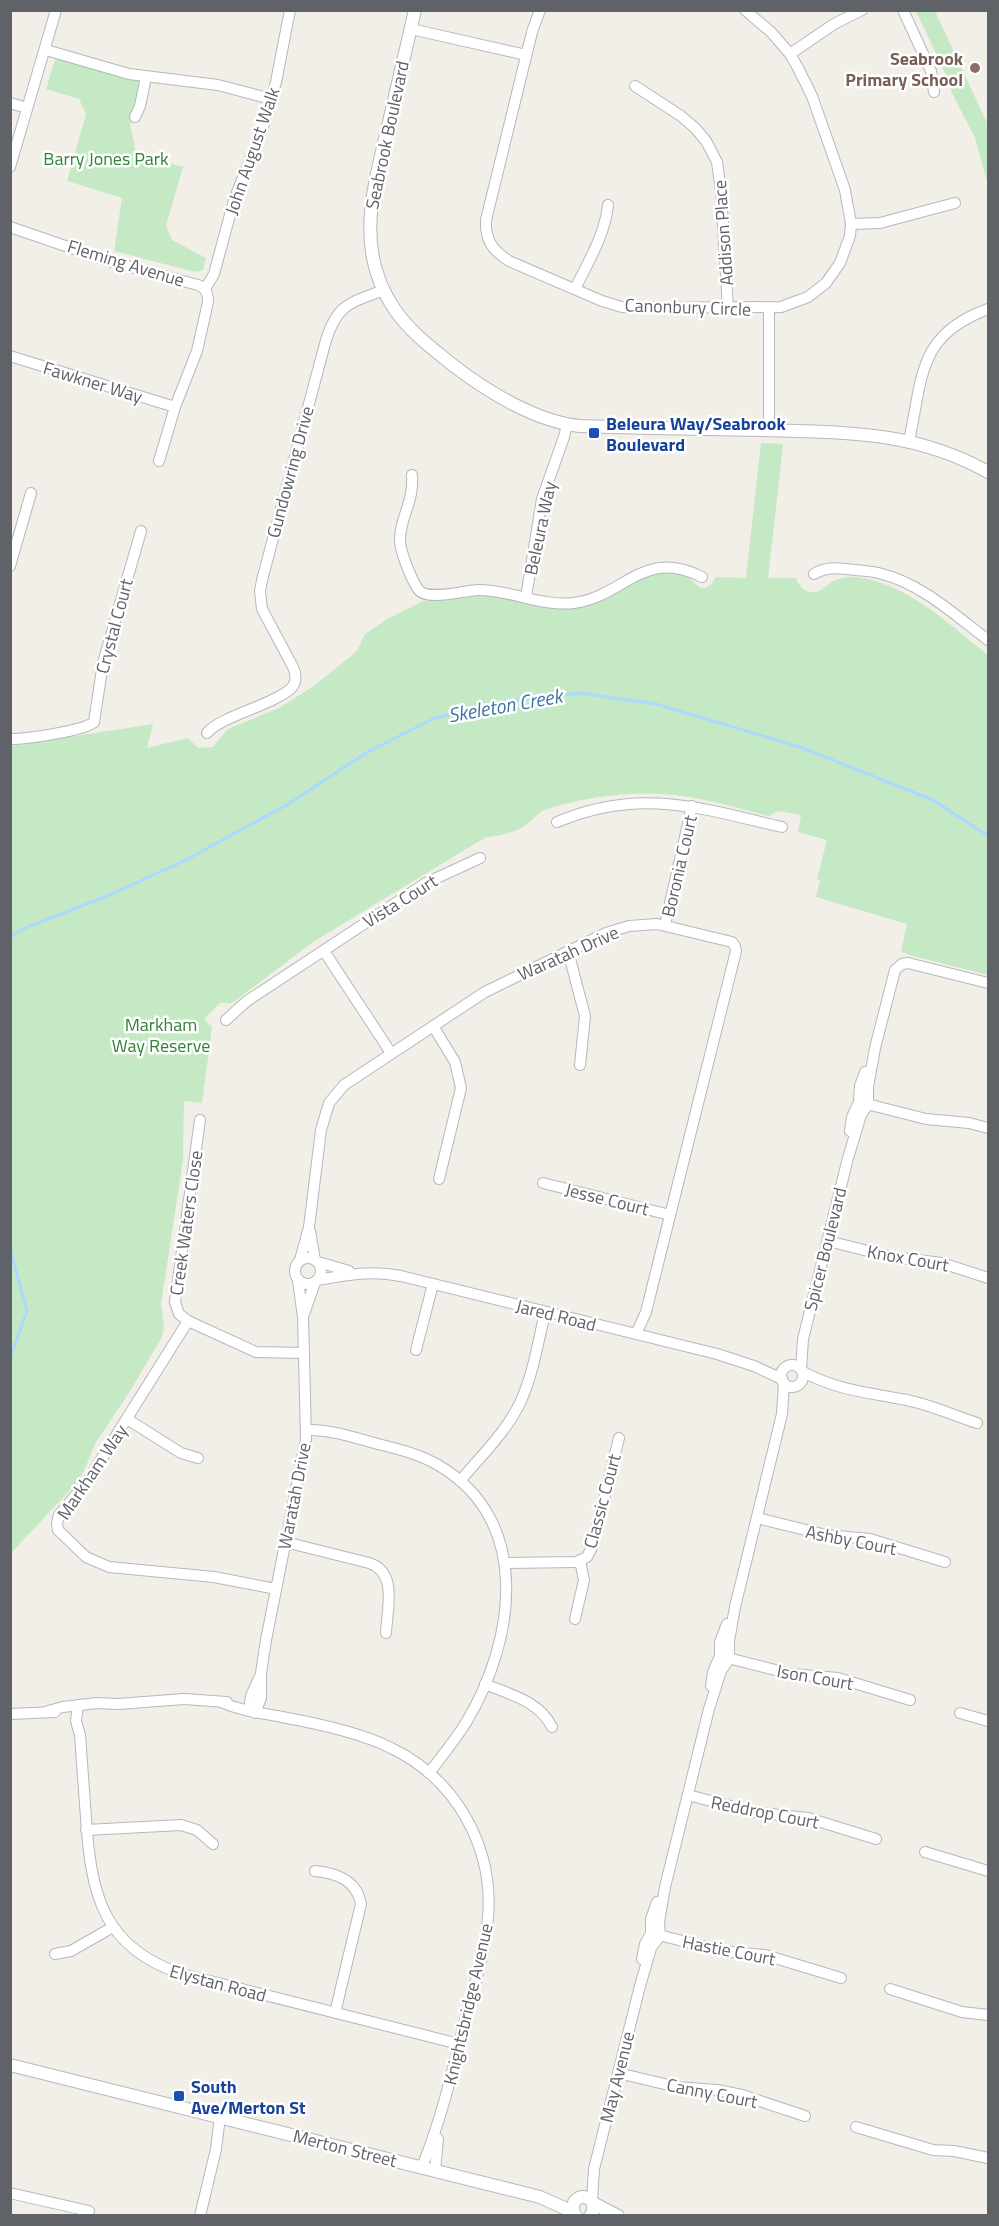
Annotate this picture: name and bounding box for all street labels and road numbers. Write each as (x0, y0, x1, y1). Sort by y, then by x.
street label: Seabrook Boulevard (358, 58, 416, 212)
street label: John August Walk (218, 83, 287, 218)
street label: Addison Place (706, 179, 740, 287)
street label: Fleming Avenue (64, 232, 188, 294)
street label: Canonbury Circle (624, 291, 752, 323)
street label: Fawkner Way (40, 354, 146, 410)
street label: Gundowring Drive (259, 403, 321, 541)
street label: Beleura Way (517, 478, 563, 578)
street label: Crystal Court (88, 575, 140, 677)
street label: Boronia Court (654, 812, 704, 920)
street label: Vista Court (358, 867, 443, 935)
street label: Waratah Drive (513, 919, 623, 987)
street label: Creek Waters Close (162, 1149, 210, 1297)
street label: Jesse Court (562, 1176, 652, 1223)
street label: Spicer Boulevard (797, 1184, 853, 1314)
street label: Knox Court (865, 1238, 952, 1279)
street label: Jared Road (513, 1292, 599, 1338)
street label: Markham Way (50, 1419, 134, 1525)
street label: Waratah Drive (270, 1440, 318, 1552)
street label: Classic Court (576, 1450, 628, 1551)
street label: Ashby Court (803, 1518, 899, 1562)
street label: Ison Court (775, 1657, 856, 1697)
street label: Reddrop Court (709, 1788, 822, 1836)
street label: Knightsbridge Avenue (436, 1921, 500, 2087)
street label: Hastie Court (680, 1928, 778, 1972)
street label: Elystan Road (167, 1957, 269, 2009)
street label: May Avenue (593, 2029, 641, 2125)
street label: Canny Court (664, 2071, 760, 2115)
street label: Merton Street (290, 2122, 400, 2174)

